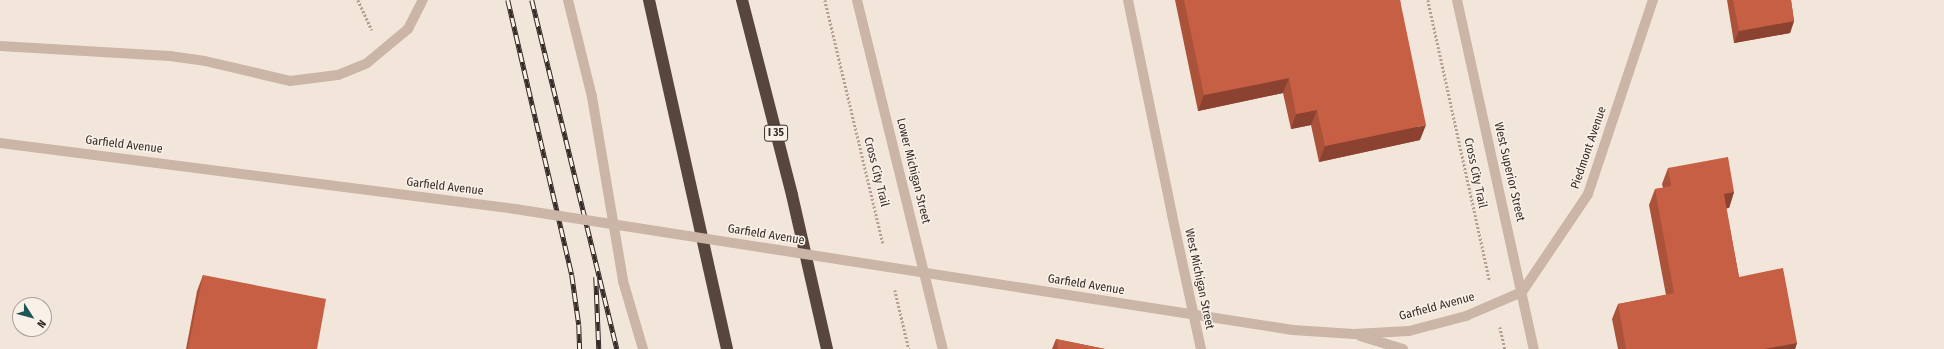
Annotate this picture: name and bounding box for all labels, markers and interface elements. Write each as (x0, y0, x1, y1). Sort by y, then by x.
street label: Piedmont Avenue (1568, 105, 1610, 191)
street label: Lower Michigan Street (893, 117, 933, 225)
street label: West Superior Street (1491, 121, 1527, 223)
road number: I 35 (764, 124, 788, 142)
street label: Garfield Avenue (85, 133, 163, 157)
street label: Cross City Trail (860, 136, 892, 208)
street label: Cross City Trail (1461, 137, 1489, 209)
street label: Garfield Avenue (406, 175, 484, 199)
street label: Garfield Avenue (727, 222, 805, 248)
street label: West Michigan Street (1181, 227, 1217, 331)
street label: Garfield Avenue (1047, 272, 1125, 298)
street label: Garfield Avenue (1398, 290, 1476, 324)
north arrow (12, 297, 52, 337)
text: N (34, 317, 49, 330)

